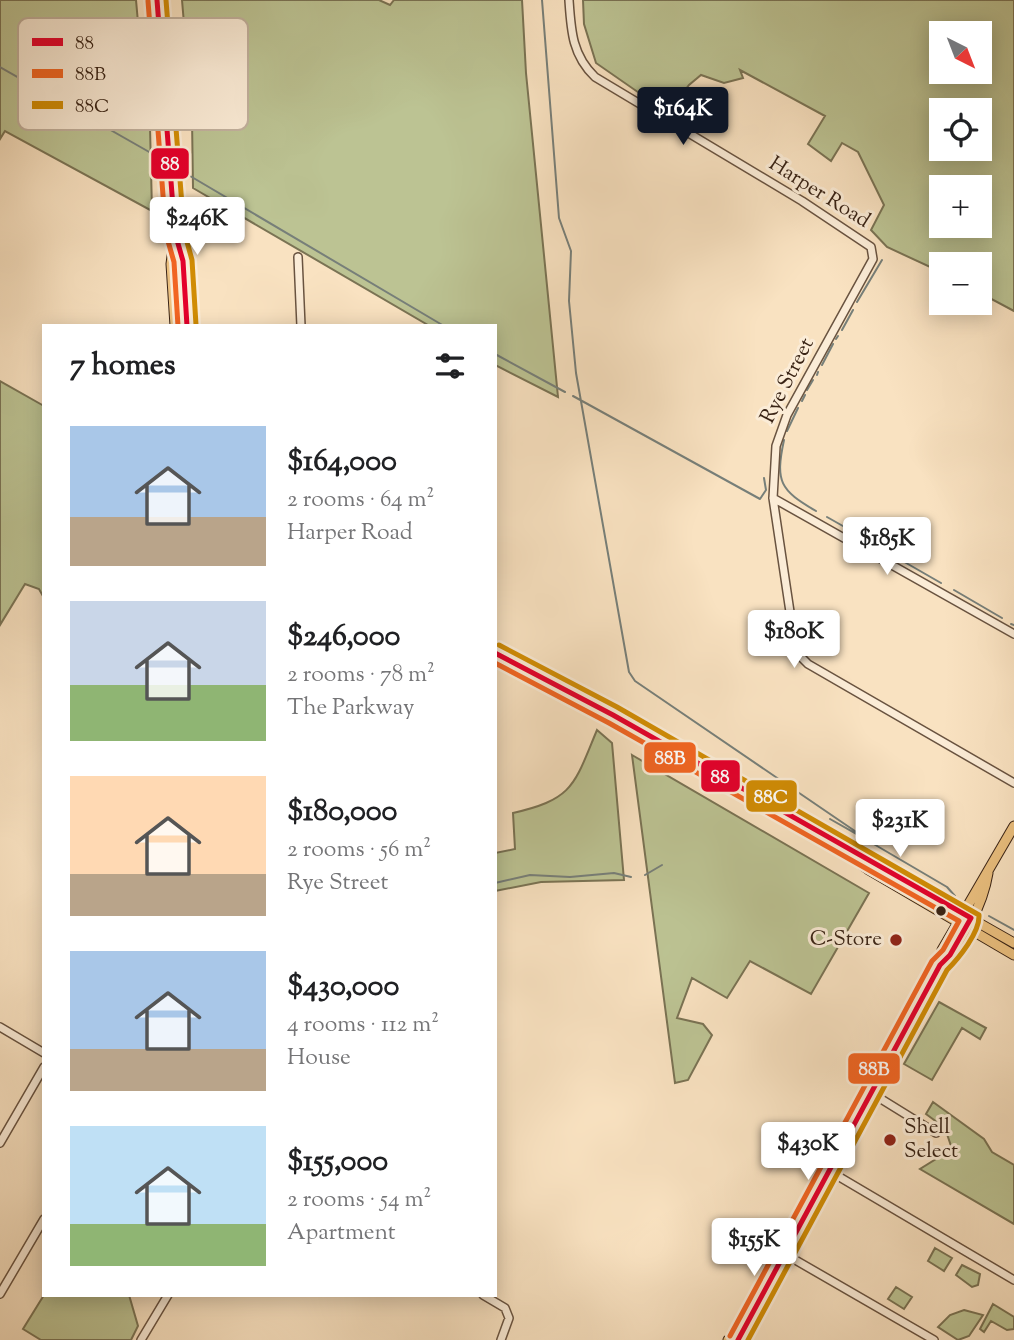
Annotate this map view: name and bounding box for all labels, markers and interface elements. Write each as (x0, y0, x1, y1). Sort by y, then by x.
legend (18, 18, 248, 130)
north arrow (929, 21, 992, 84)
map controls (929, 21, 992, 315)
text: 88 (75, 31, 94, 58)
text: 88B (75, 62, 106, 89)
pin: $164K (634, 88, 732, 147)
text: $164K (653, 93, 713, 126)
text: 88C (75, 94, 109, 121)
button: locate (929, 98, 992, 161)
line badge: 88 (150, 147, 190, 180)
street label: Harper Road (762, 150, 876, 236)
text: 88 (160, 152, 180, 179)
button: + (929, 175, 992, 238)
pin: $246K (148, 198, 246, 257)
text: $246K (166, 203, 228, 236)
button: − (929, 252, 992, 315)
street label: Rye Street (754, 333, 822, 429)
text: 7 homes (70, 345, 175, 388)
icon: filters (431, 347, 469, 385)
text: $164,000 (287, 441, 397, 484)
icon: home (126, 454, 210, 538)
text: 2 rooms · 64 m² (287, 484, 434, 517)
text: Harper Road (287, 517, 413, 550)
pin: $185K (838, 518, 936, 577)
text: $185K (859, 523, 915, 556)
pin: $180K (745, 610, 843, 670)
text: $246,000 (287, 616, 400, 659)
text: $180K (764, 616, 824, 649)
icon: home (126, 629, 210, 713)
text: 2 rooms · 78 m² (287, 659, 435, 692)
text: The Parkway (287, 692, 415, 725)
line badge: 88B (643, 741, 697, 774)
text: 88B (655, 746, 686, 773)
line badge: 88 (700, 759, 741, 793)
text: 88 (710, 765, 730, 792)
line badge: 88C (745, 779, 798, 813)
text: 88C (754, 785, 788, 812)
text: $180,000 (287, 791, 398, 834)
pin: $231K (851, 800, 949, 859)
icon: home (126, 804, 210, 888)
text: $231K (872, 805, 928, 838)
text: 2 rooms · 56 m² (287, 834, 431, 867)
text: Rye Street (287, 867, 388, 900)
unlabelled marker (934, 904, 948, 918)
place label: C-Store (810, 925, 882, 955)
marker: C-Store (888, 932, 904, 948)
text: $430,000 (287, 966, 399, 1009)
icon: home (126, 979, 210, 1063)
text: 4 rooms · 112 m² (287, 1009, 439, 1042)
text: House (287, 1042, 351, 1075)
line badge: 88B (847, 1052, 901, 1085)
text: 88B (859, 1057, 890, 1084)
place label: Shell Select (904, 1113, 958, 1167)
pin: $430K (759, 1122, 857, 1182)
text: $430K (777, 1128, 839, 1161)
marker: Shell Select (882, 1132, 898, 1148)
text: $155,000 (287, 1141, 388, 1184)
icon: home (126, 1154, 210, 1238)
text: 2 rooms · 54 m² (287, 1184, 431, 1217)
text: Apartment (287, 1217, 396, 1250)
pin: $155K (705, 1218, 803, 1278)
text: $155K (728, 1224, 780, 1257)

